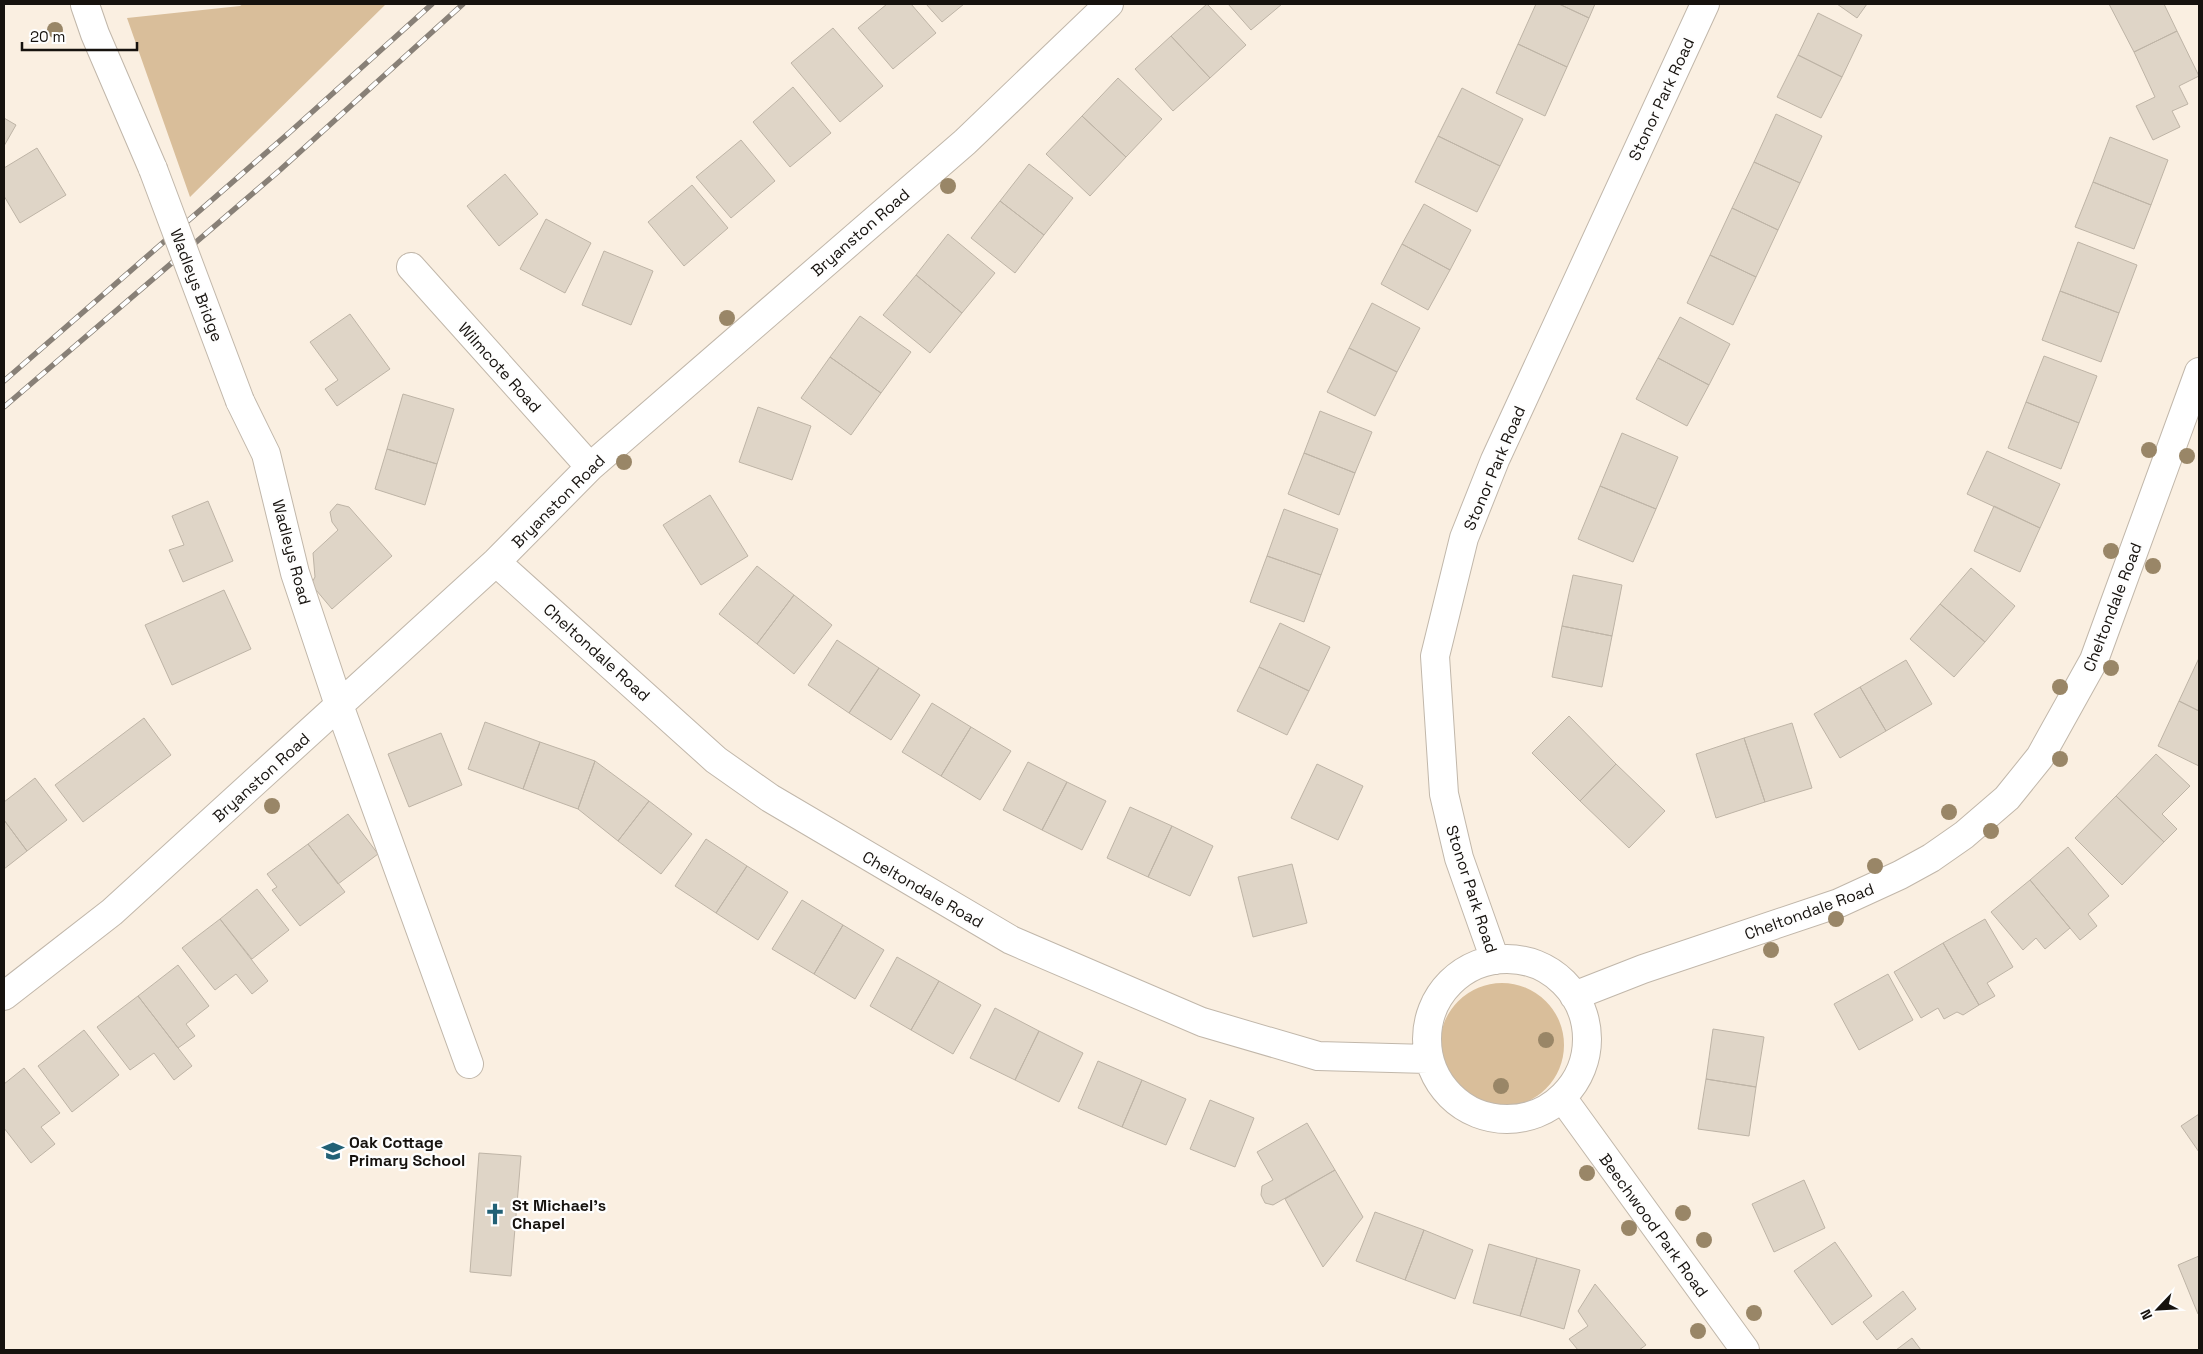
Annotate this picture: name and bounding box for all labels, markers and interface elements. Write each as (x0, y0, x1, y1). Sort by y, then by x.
scale bar (22, 20, 138, 52)
text: 20 m (30, 27, 65, 46)
street label: Stonor Park Road (1624, 34, 1699, 164)
street label: Bryanston Road (807, 184, 914, 281)
street label: Wadleys Bridge (165, 226, 228, 345)
street label: Wilmcote Road (453, 318, 546, 417)
street label: Stonor Park Road (1459, 403, 1530, 534)
street label: Bryanston Road (507, 450, 610, 553)
street label: Wadleys Road (267, 497, 316, 607)
street label: Cheltondale Road (2078, 540, 2147, 675)
street label: Cheltondale Road (539, 599, 654, 706)
street label: Bryanston Road (208, 728, 314, 827)
street label: Stonor Park Road (1441, 823, 1502, 956)
street label: Cheltondale Road (858, 846, 987, 933)
street label: Cheltondale Road (1741, 878, 1877, 945)
place label: Oak Cottage Primary School (349, 1132, 465, 1171)
school or university icon: Oak Cottage Primary School (320, 1138, 346, 1164)
street label: Beechwood Park Road (1594, 1149, 1713, 1301)
place label: St Michael's Chapel (512, 1195, 606, 1234)
church icon: St Michael's Chapel (482, 1201, 508, 1227)
north arrow (2133, 1284, 2183, 1334)
text: N (2136, 1306, 2156, 1323)

